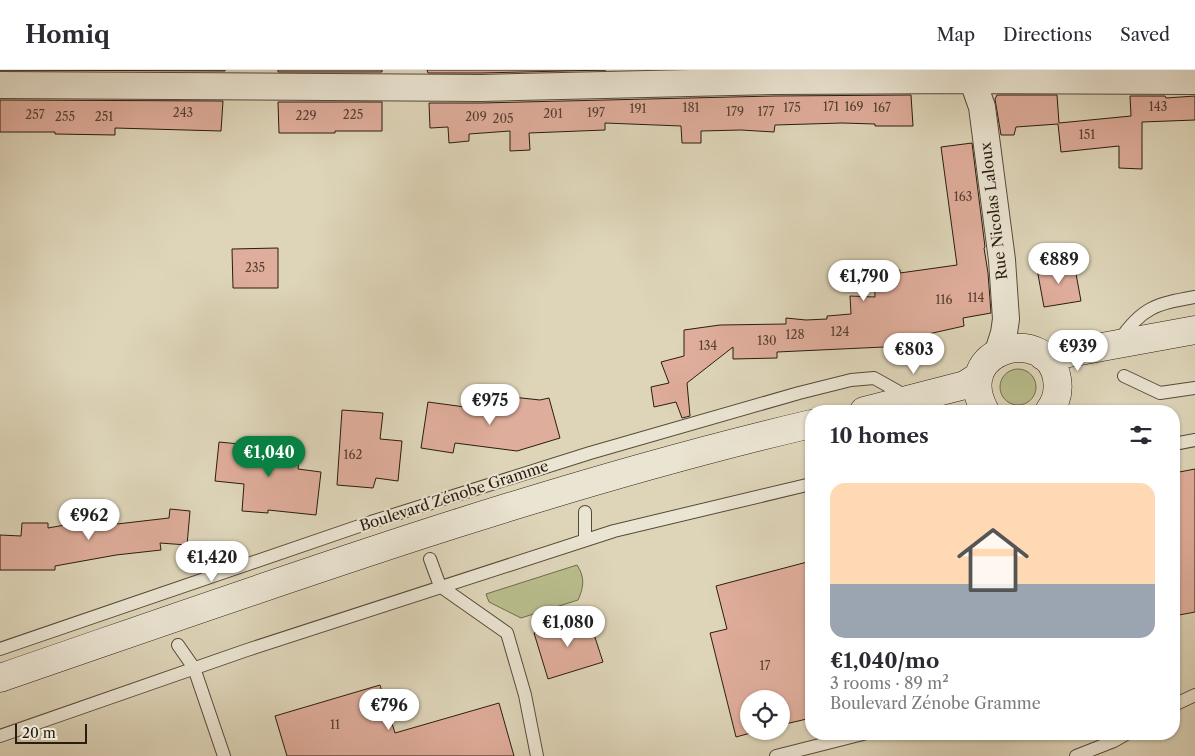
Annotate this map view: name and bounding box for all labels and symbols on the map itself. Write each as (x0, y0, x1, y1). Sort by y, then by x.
house number: 171 (823, 99, 839, 114)
house number: 169 (844, 99, 864, 114)
house number: 143 (1149, 99, 1167, 114)
house number: 181 (682, 100, 700, 115)
house number: 175 (783, 100, 801, 115)
house number: 167 (873, 100, 891, 115)
house number: 191 (629, 101, 647, 116)
house number: 179 (726, 104, 744, 119)
house number: 177 (758, 104, 775, 119)
house number: 243 (173, 105, 193, 120)
house number: 197 (587, 105, 605, 120)
house number: 201 (543, 106, 563, 121)
house number: 257 (25, 107, 45, 122)
house number: 225 (343, 107, 363, 122)
house number: 229 (296, 108, 316, 123)
house number: 255 (55, 109, 75, 124)
house number: 251 (95, 109, 113, 124)
house number: 209 (465, 109, 487, 124)
house number: 205 (492, 111, 514, 126)
house number: 151 (1079, 127, 1095, 142)
street label: Rue Nicolas Laloux (976, 141, 1011, 281)
house number: 163 (954, 189, 972, 204)
pin: €889 (1029, 242, 1089, 285)
house number: 235 (245, 260, 265, 275)
pin: €1,790 (823, 260, 905, 302)
house number: 114 (967, 290, 985, 305)
house number: 116 (935, 292, 953, 307)
house number: 124 (831, 324, 850, 339)
house number: 128 (785, 327, 805, 342)
pin: €939 (1048, 330, 1108, 372)
pin: €803 (884, 332, 944, 375)
house number: 130 (757, 333, 777, 348)
house number: 134 (699, 338, 717, 353)
pin: €975 (460, 384, 520, 426)
pin: €1,040 (228, 436, 310, 478)
house number: 162 (344, 447, 363, 462)
street label: Boulevard Zénobe Gramme (357, 456, 551, 535)
pin: €962 (59, 498, 119, 541)
pin: €1,420 (171, 540, 253, 583)
pin: €1,080 (527, 606, 609, 648)
house number: 17 (760, 658, 771, 673)
pin: €796 (359, 688, 419, 731)
house number: 11 (330, 717, 340, 732)
scale bar (15, 721, 88, 744)

